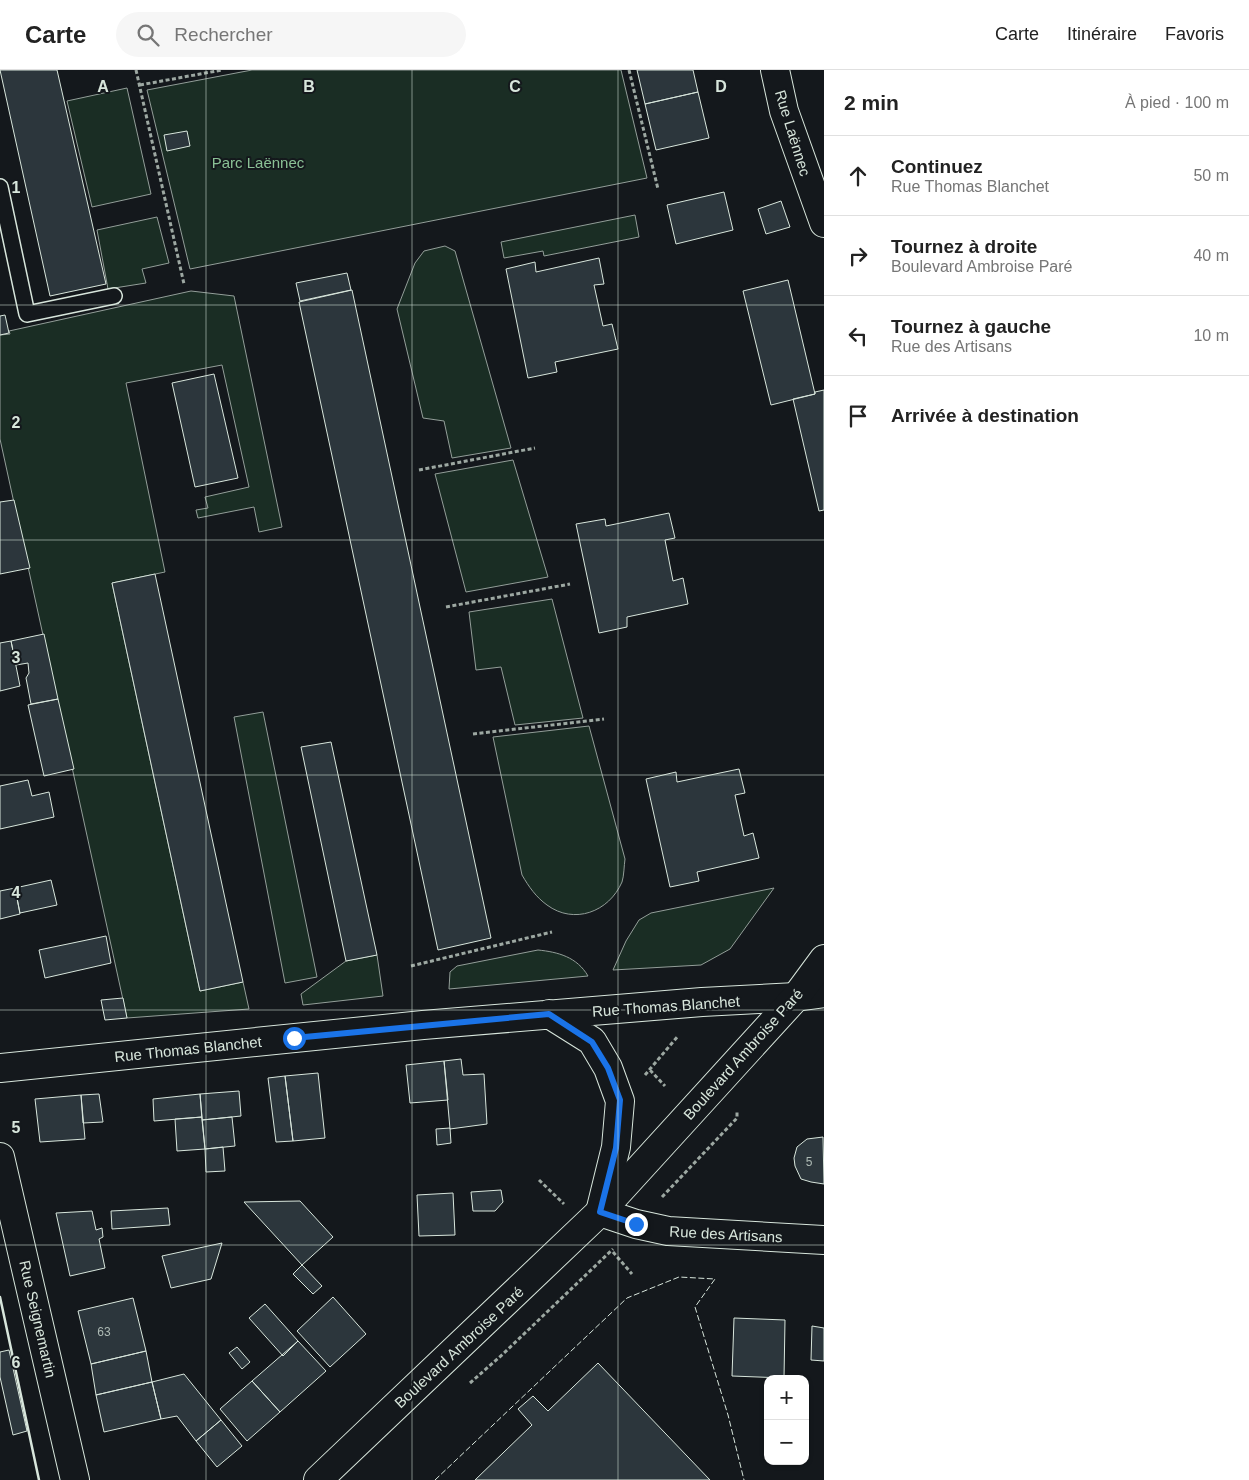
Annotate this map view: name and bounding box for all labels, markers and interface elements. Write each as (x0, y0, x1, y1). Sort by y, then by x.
search box (116, 12, 466, 57)
text: Carte (25, 21, 86, 48)
icon: search (134, 21, 162, 49)
text: Rechercher (174, 24, 273, 45)
text: Carte (995, 24, 1039, 44)
text: Itinéraire (1067, 24, 1137, 44)
text: Favoris (1165, 24, 1224, 44)
text: A (97, 78, 109, 95)
text: B (303, 78, 315, 95)
text: C (509, 78, 521, 95)
text: D (715, 78, 727, 95)
street label: Rue Laënnec (772, 88, 814, 179)
text: 2 min (844, 91, 899, 114)
text: À pied · 100 m (1125, 94, 1229, 111)
park label: Parc Laënnec (212, 154, 305, 171)
text: Continuez (891, 156, 983, 177)
icon: ahead (844, 162, 872, 190)
text: 50 m (1193, 167, 1229, 184)
text: Rue Thomas Blanchet (891, 178, 1049, 195)
text: 1 (12, 179, 21, 196)
text: Tournez à droite (891, 236, 1037, 257)
icon: right (844, 242, 872, 270)
text: 40 m (1193, 247, 1229, 264)
text: Boulevard Ambroise Paré (891, 258, 1072, 275)
text: Tournez à gauche (891, 316, 1051, 337)
icon: left (844, 322, 872, 350)
text: 10 m (1193, 327, 1229, 344)
text: Rue des Artisans (891, 338, 1012, 355)
icon: arrive (844, 402, 872, 430)
text: Arrivée à destination (891, 405, 1079, 426)
text: 2 (12, 414, 21, 431)
text: 3 (12, 649, 21, 666)
text: 4 (12, 884, 21, 901)
street label: Boulevard Ambroise Paré (680, 985, 806, 1123)
street label: Rue Thomas Blanchet (592, 992, 741, 1020)
route start (283, 1027, 306, 1050)
street label: Rue Thomas Blanchet (113, 1033, 263, 1065)
text: 5 (12, 1119, 21, 1136)
house number: 5 (806, 1155, 813, 1169)
route end (625, 1213, 648, 1236)
street label: Rue des Artisans (669, 1223, 783, 1245)
street label: Rue Seignemartin (16, 1259, 60, 1379)
street label: Boulevard Ambroise Paré (391, 1283, 527, 1411)
house number: 63 (97, 1325, 111, 1339)
text: 6 (12, 1354, 21, 1371)
map controls (764, 1375, 809, 1465)
button: + (764, 1375, 809, 1420)
button: − (764, 1420, 809, 1465)

